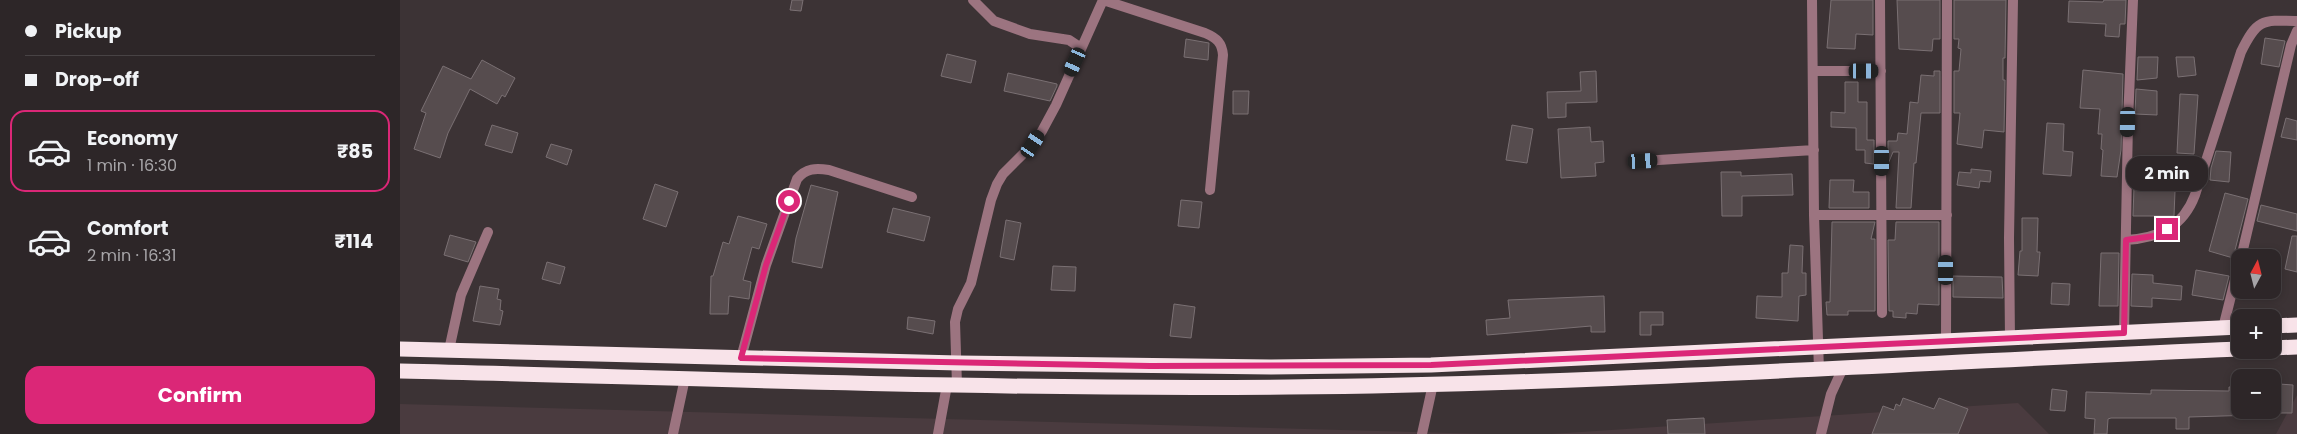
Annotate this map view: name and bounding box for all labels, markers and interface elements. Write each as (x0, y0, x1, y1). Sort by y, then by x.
text: Pickup (55, 18, 121, 45)
car (1062, 45, 1087, 79)
car (1849, 64, 1879, 79)
text: Drop-off (55, 66, 139, 93)
car (2120, 107, 2135, 137)
text: Economy (87, 125, 178, 152)
car (1018, 127, 1047, 161)
icon: car (27, 129, 72, 174)
text: ₹85 (337, 138, 373, 165)
car (1874, 146, 1889, 176)
car (1627, 153, 1658, 169)
text: 1 min · 16:30 (87, 154, 177, 177)
callout: 2 min (2126, 156, 2208, 192)
text: 2 min (2145, 162, 2189, 185)
route start (778, 190, 800, 212)
text: Comfort (87, 215, 169, 242)
route end (2156, 218, 2178, 240)
icon: car (27, 219, 72, 264)
text: ₹114 (334, 228, 373, 255)
text: 2 min · 16:31 (87, 244, 176, 267)
north arrow (2231, 249, 2281, 299)
map controls (2231, 249, 2281, 419)
car (1938, 255, 1953, 285)
button: + (2231, 309, 2281, 359)
button: Confirm (25, 366, 375, 424)
button: − (2231, 369, 2281, 419)

